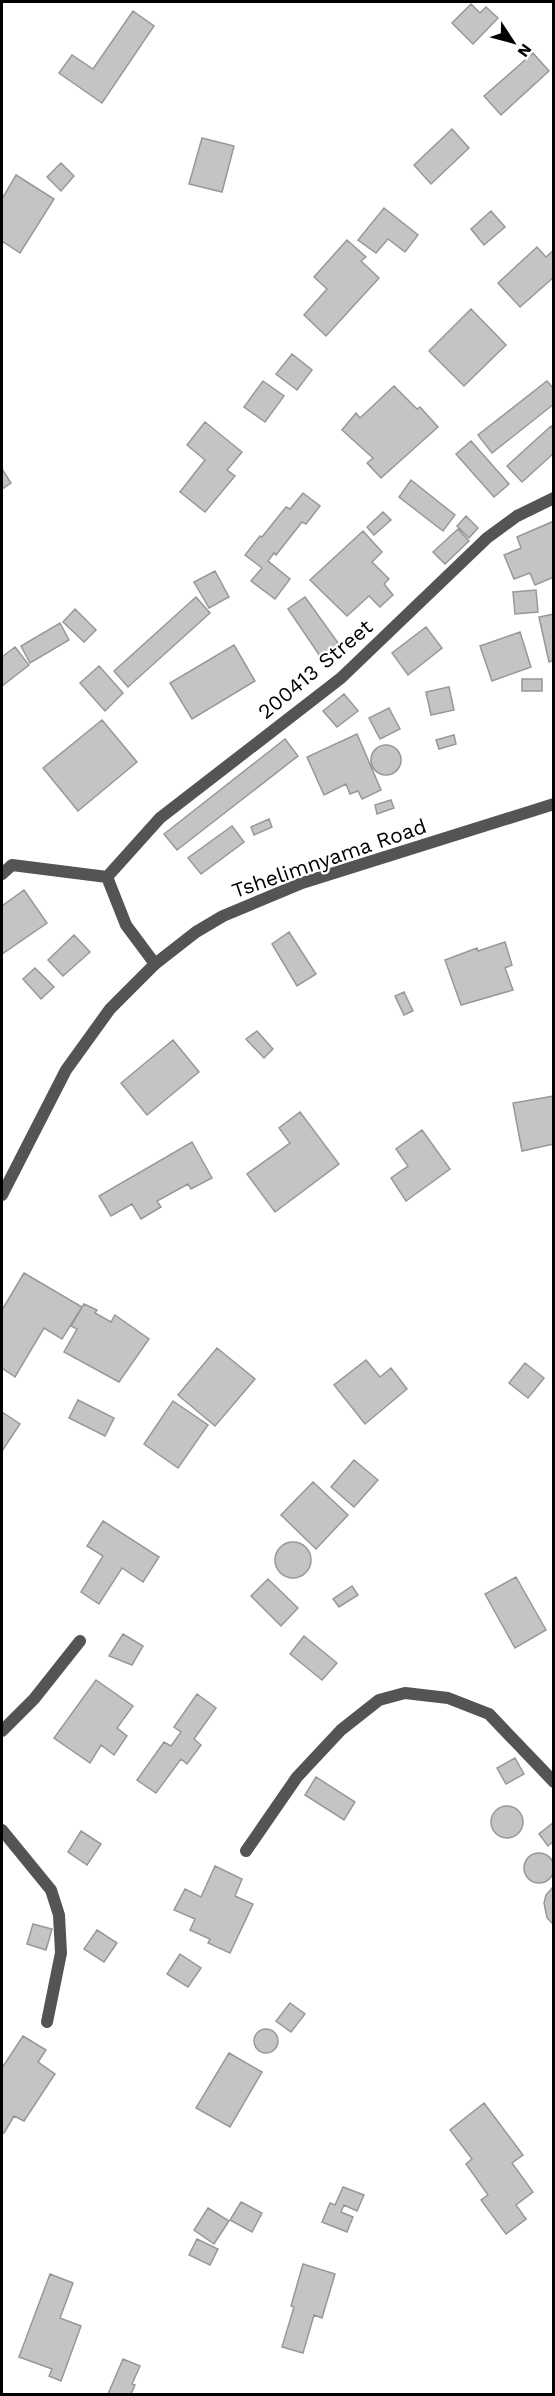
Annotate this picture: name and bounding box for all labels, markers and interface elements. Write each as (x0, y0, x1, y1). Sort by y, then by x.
north arrow (483, 12, 543, 72)
text: N (514, 40, 536, 61)
street label: 200413 Street (253, 614, 377, 724)
street label: Tshelimnyama Road (229, 813, 429, 903)

